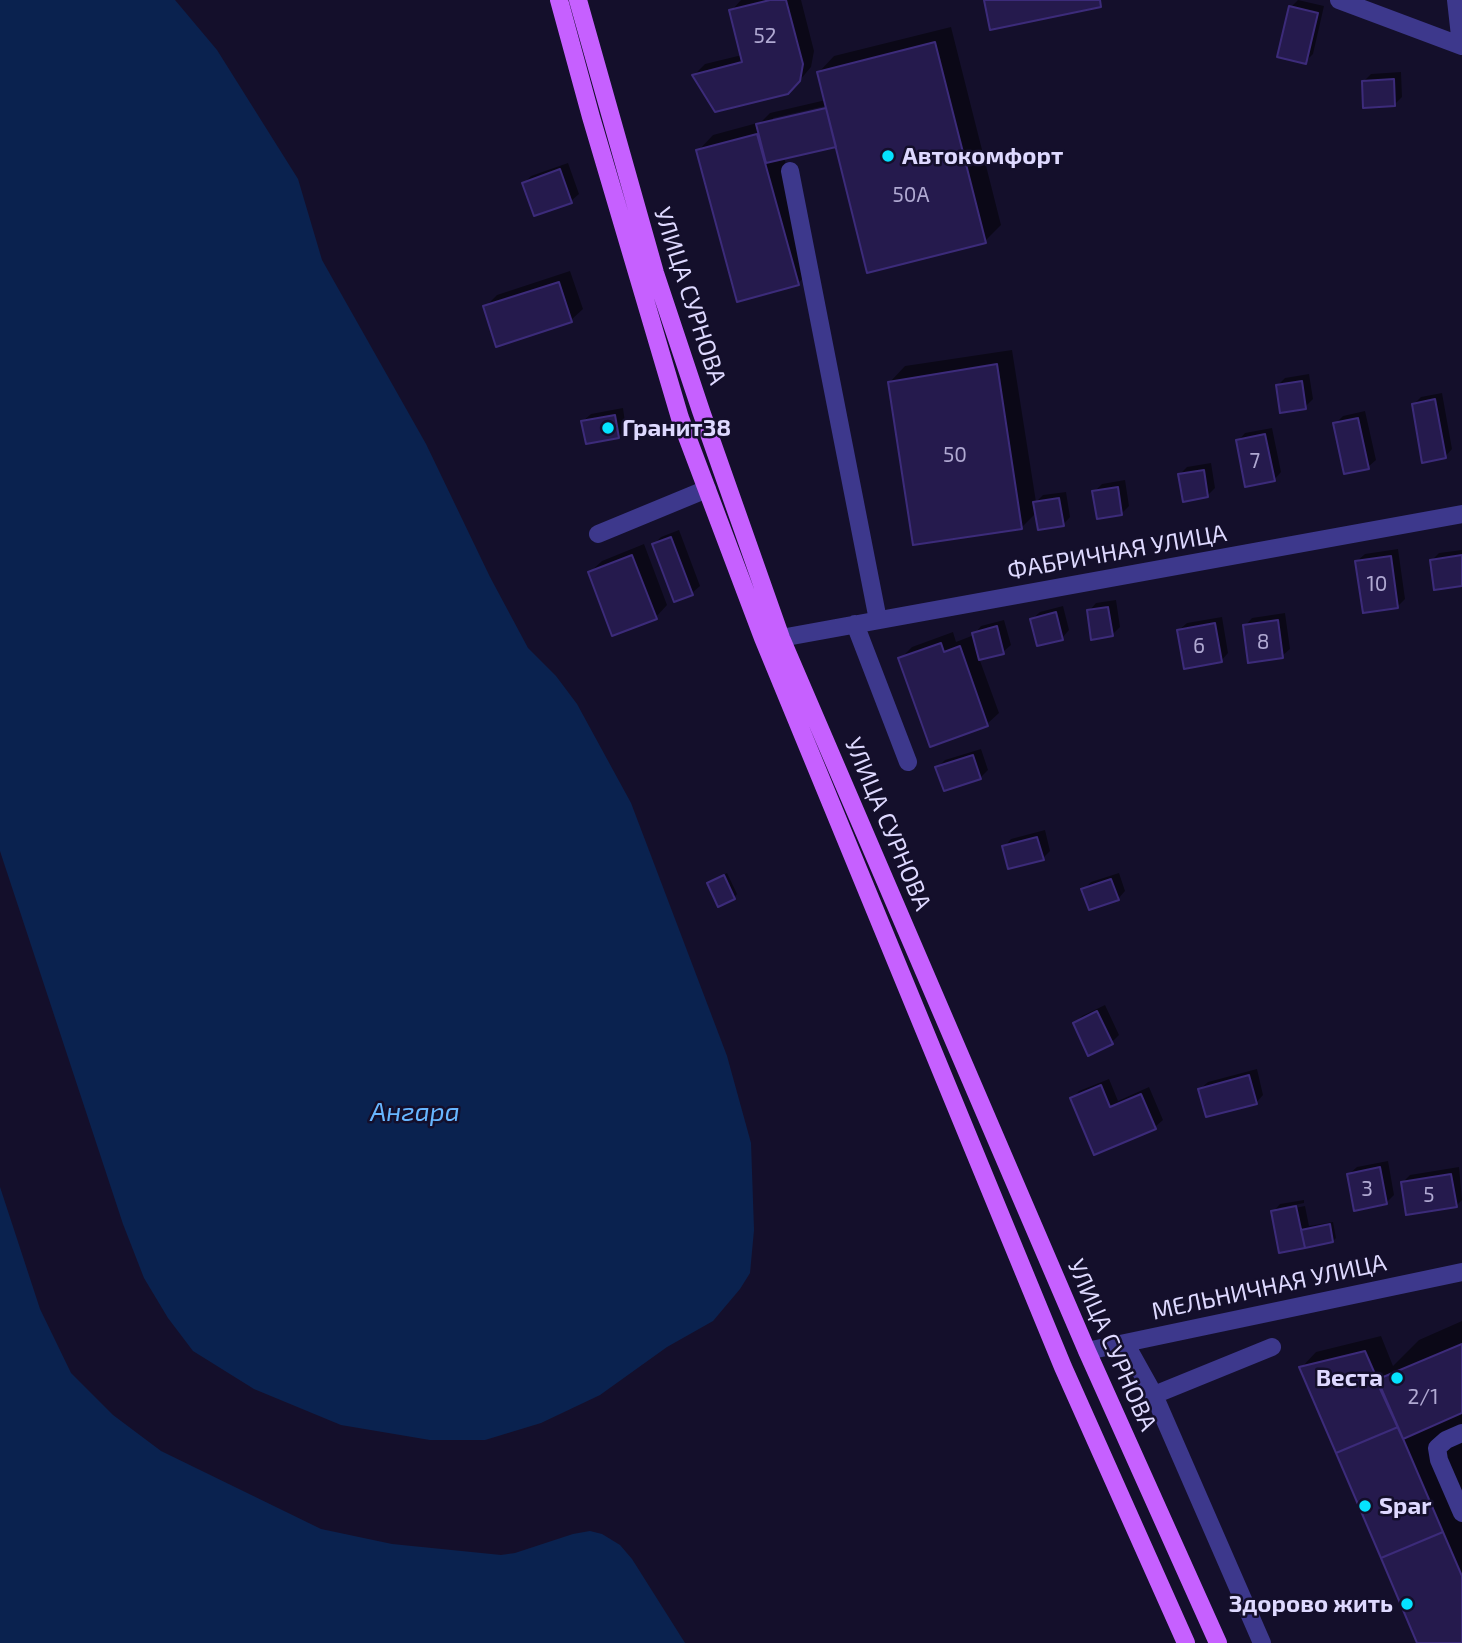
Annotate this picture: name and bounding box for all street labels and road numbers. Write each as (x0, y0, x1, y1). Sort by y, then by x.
street label: УЛИЦА СУРНОВА (648, 204, 732, 388)
street label: ФАБРИЧНАЯ УЛИЦА (1005, 519, 1229, 585)
street label: УЛИЦА СУРНОВА (839, 733, 937, 915)
street label: МЕЛЬНИЧНАЯ УЛИЦА (1149, 1248, 1389, 1326)
street label: УЛИЦА СУРНОВА (1061, 1255, 1163, 1435)

